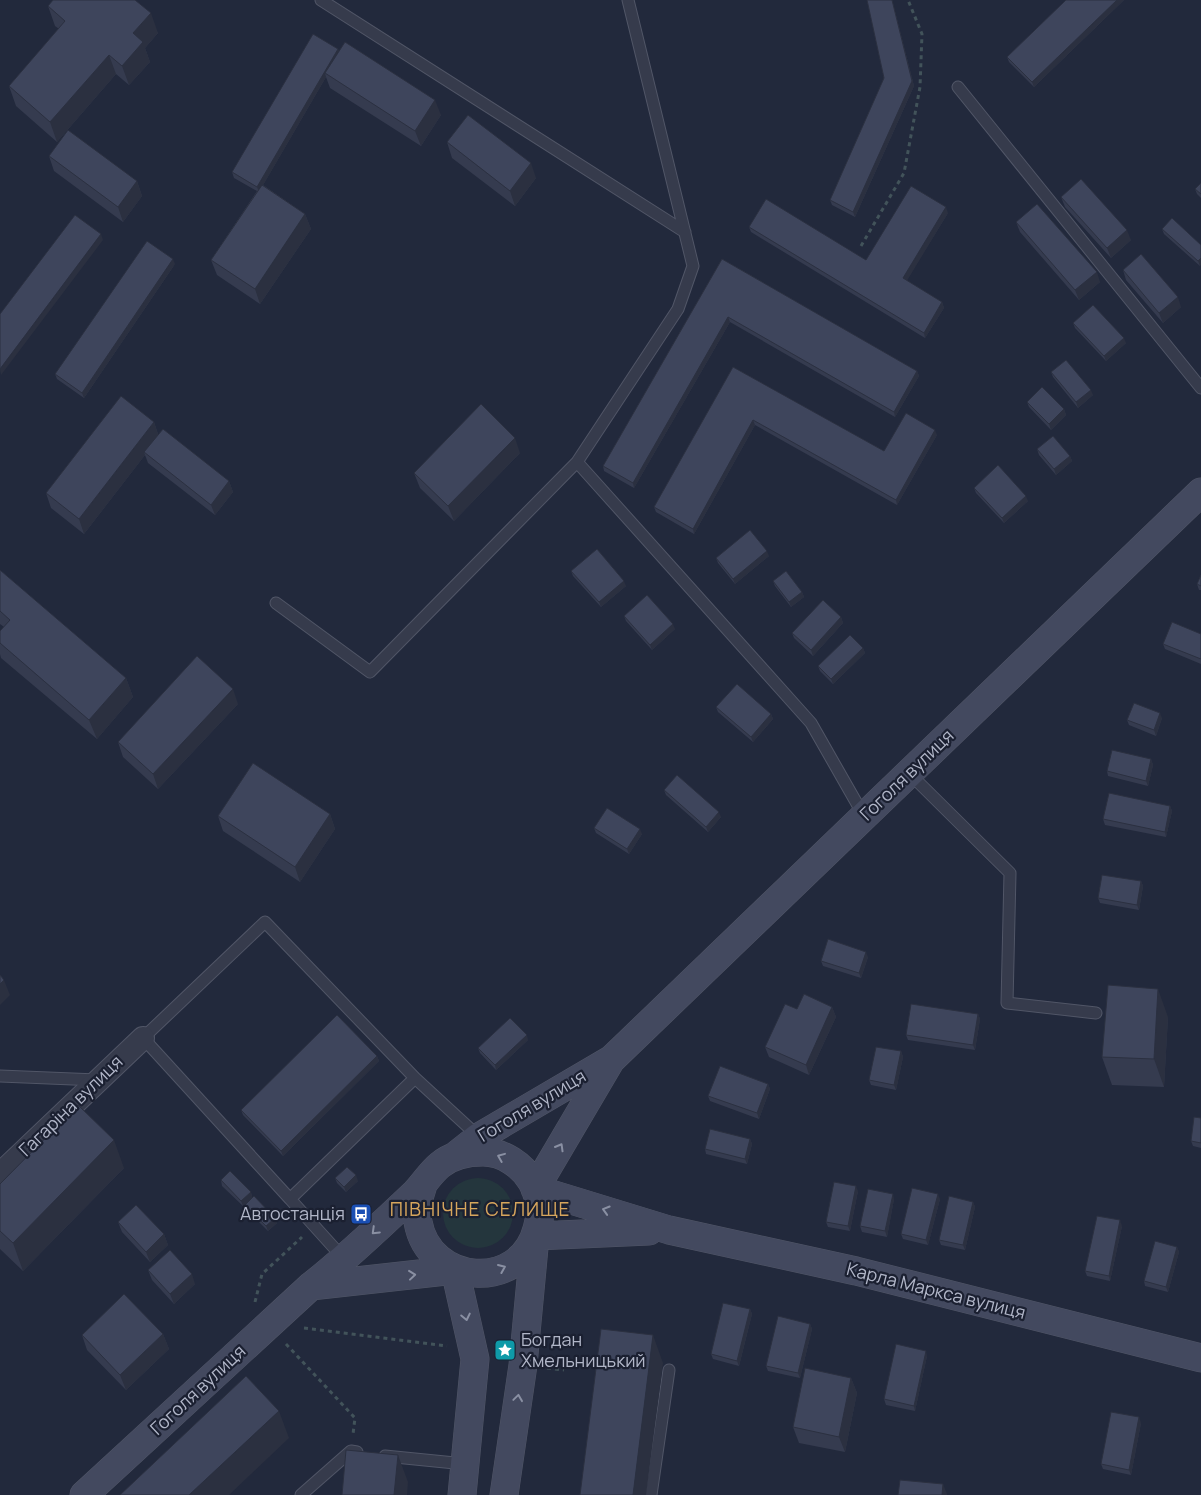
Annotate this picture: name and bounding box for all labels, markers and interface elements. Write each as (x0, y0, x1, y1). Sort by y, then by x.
street label: Гоголя вулиця (854, 723, 958, 825)
street label: Гагаріна вулиця (13, 1049, 127, 1161)
street label: Гоголя вулиця (473, 1063, 590, 1147)
one-way arrow (554, 1143, 564, 1152)
one-way arrow (497, 1152, 506, 1163)
district label: ПІВНІЧНЕ СЕЛИЩЕ (390, 1196, 570, 1222)
place label: Автостанція (240, 1201, 345, 1225)
bus stop icon: Автостанція (349, 1202, 373, 1226)
one-way arrow (602, 1206, 610, 1216)
one-way arrow (372, 1225, 381, 1234)
street label: Карла Маркса вулиця (844, 1256, 1028, 1324)
one-way arrow (497, 1264, 506, 1275)
one-way arrow (408, 1269, 416, 1280)
one-way arrow (460, 1313, 471, 1322)
place label: Богдан Хмельницький (521, 1327, 646, 1372)
place icon: Богдан Хмельницький (493, 1338, 517, 1362)
street label: Гоголя вулиця (145, 1339, 250, 1440)
one-way arrow (512, 1394, 522, 1403)

